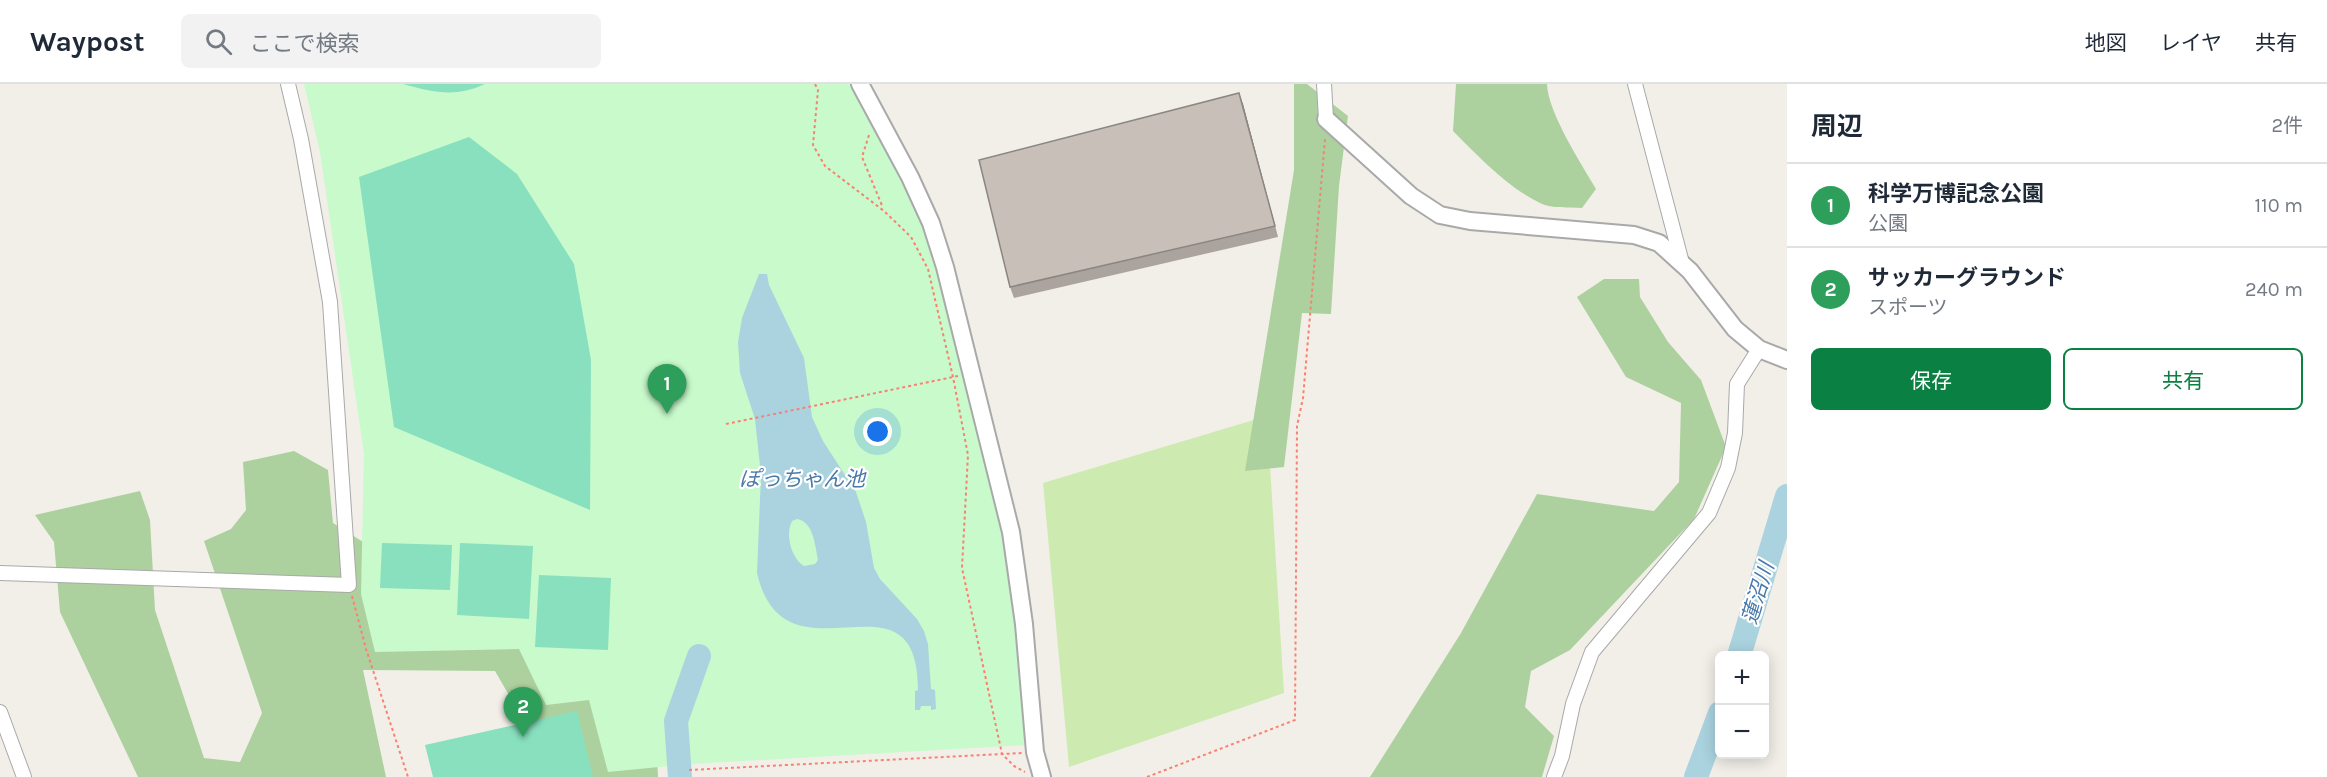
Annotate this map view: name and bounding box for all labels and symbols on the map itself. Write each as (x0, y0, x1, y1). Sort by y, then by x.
pin: 1 (648, 364, 686, 414)
your location (863, 417, 892, 446)
water label: ぽっちゃん池 (739, 467, 867, 491)
water label: 蓮沼川 (1737, 557, 1779, 627)
pin: 2 (504, 688, 542, 737)

